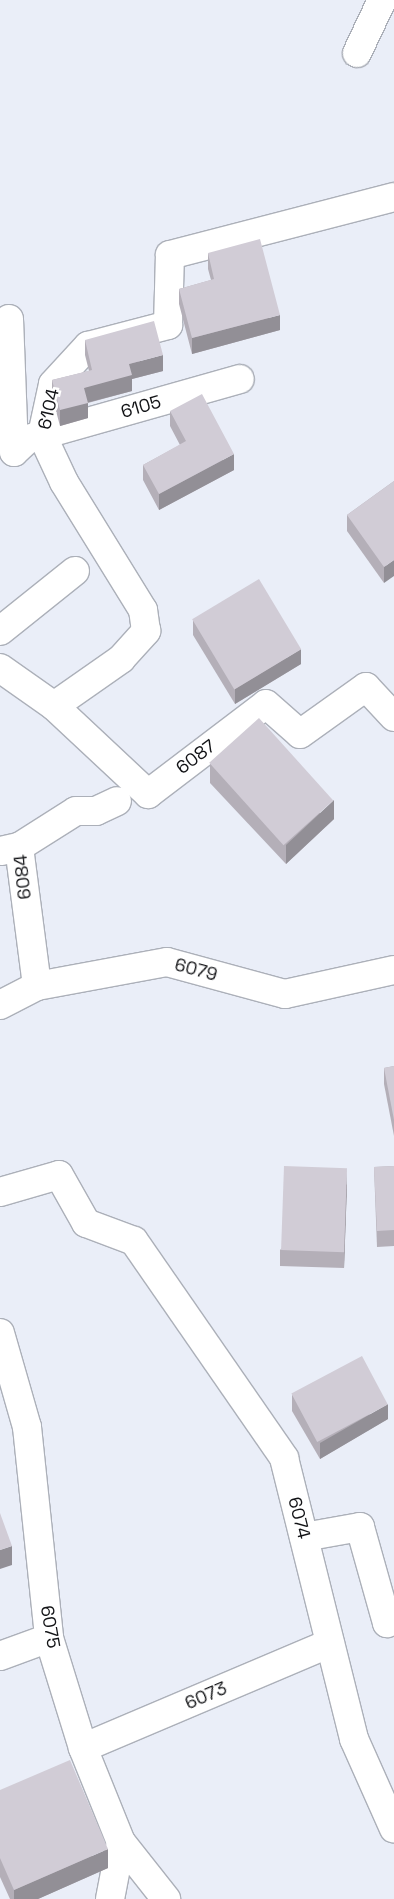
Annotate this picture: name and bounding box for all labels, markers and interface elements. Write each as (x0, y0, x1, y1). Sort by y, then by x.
street label: 6104 (34, 386, 64, 432)
street label: 6105 (118, 391, 164, 423)
street label: 6087 (172, 735, 220, 779)
street label: 6084 (10, 853, 36, 901)
street label: 6079 (172, 954, 220, 986)
street label: 6074 (283, 1495, 315, 1541)
street label: 6075 (36, 1604, 64, 1650)
street label: 6073 (182, 1678, 230, 1714)

